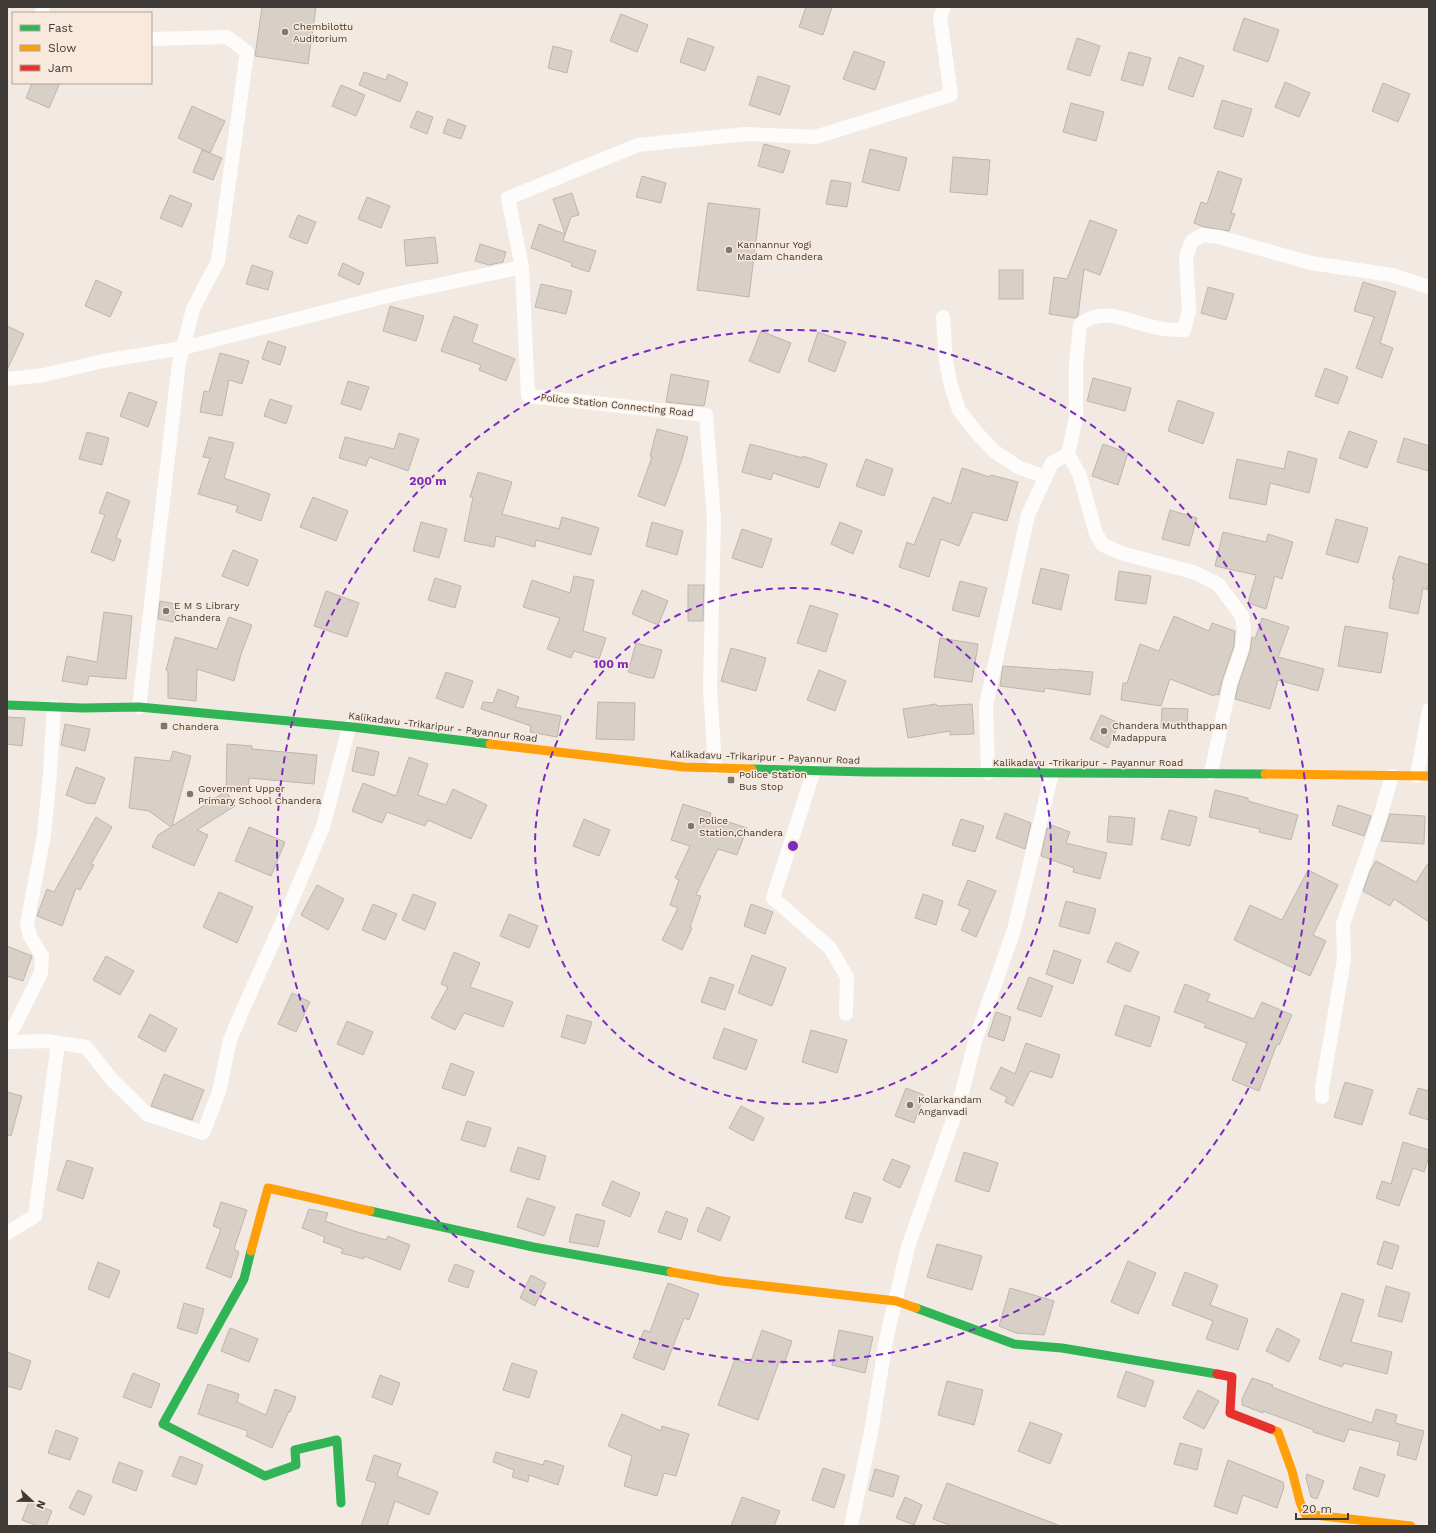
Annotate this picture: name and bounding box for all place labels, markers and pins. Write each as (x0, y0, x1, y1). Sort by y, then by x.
place label: Chembilottu Auditorium (293, 21, 353, 44)
marker: Chembilottu Auditorium (280, 27, 290, 37)
place label: Kannannur Yogi Madam Chandera (737, 239, 823, 262)
marker: Kannannur Yogi Madam Chandera (724, 245, 734, 255)
place label: E M S Library Chandera (174, 600, 240, 623)
marker: E M S Library Chandera (161, 606, 171, 616)
place label: Chandera Muththappan Madappura (1112, 720, 1227, 743)
marker: Chandera (159, 721, 169, 731)
place label: Chandera (172, 721, 219, 732)
marker: Chandera Muththappan Madappura (1099, 726, 1109, 736)
place label: Police Station Bus Stop (739, 769, 807, 792)
marker: Police Station Bus Stop (726, 775, 736, 785)
place label: Goverment Upper Primary School Chandera (198, 783, 322, 806)
marker: Goverment Upper Primary School Chandera (185, 789, 195, 799)
place label: Police Station,Chandera (699, 815, 783, 838)
marker: Police Station,Chandera (686, 821, 696, 831)
centre of rings (786, 839, 800, 853)
place label: Kolarkandam Anganvadi (918, 1094, 982, 1117)
marker: Kolarkandam Anganvadi (905, 1100, 915, 1110)

